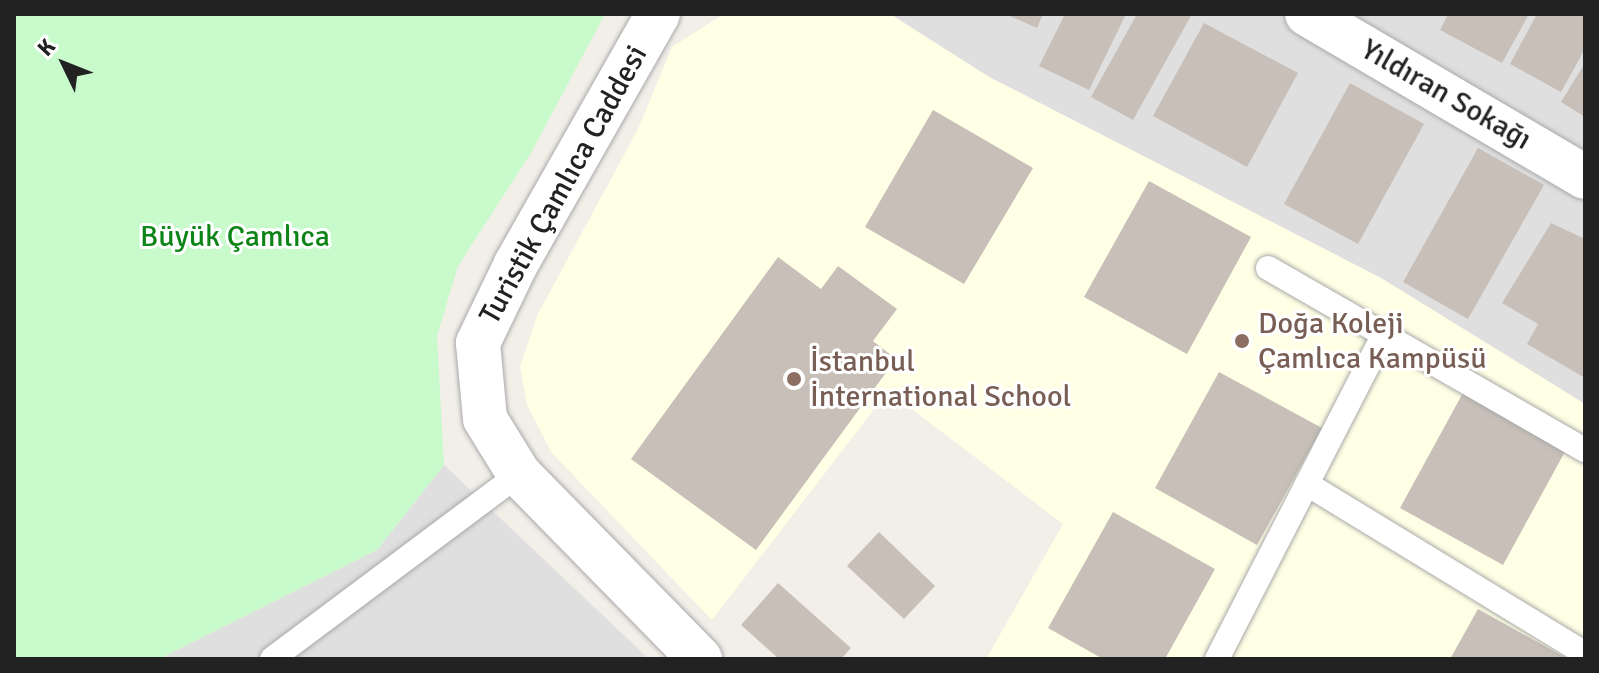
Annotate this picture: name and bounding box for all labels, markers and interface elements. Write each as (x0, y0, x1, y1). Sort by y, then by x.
north arrow (24, 24, 104, 104)
street label: Yıldıran Sokağı (1355, 32, 1537, 158)
text: K (32, 33, 61, 61)
street label: Turistik Çamlıca Caddesi (472, 39, 656, 331)
park label: Büyük Çamlıca (140, 219, 330, 255)
place label: Doğa Koleji Çamlıca Kampüsü (1258, 306, 1487, 376)
marker: Doğa Koleji Çamlıca Kampüsü (1233, 332, 1251, 350)
place label: İstanbul İnternational School (810, 344, 1071, 414)
marker: İstanbul İnternational School (785, 370, 803, 388)

